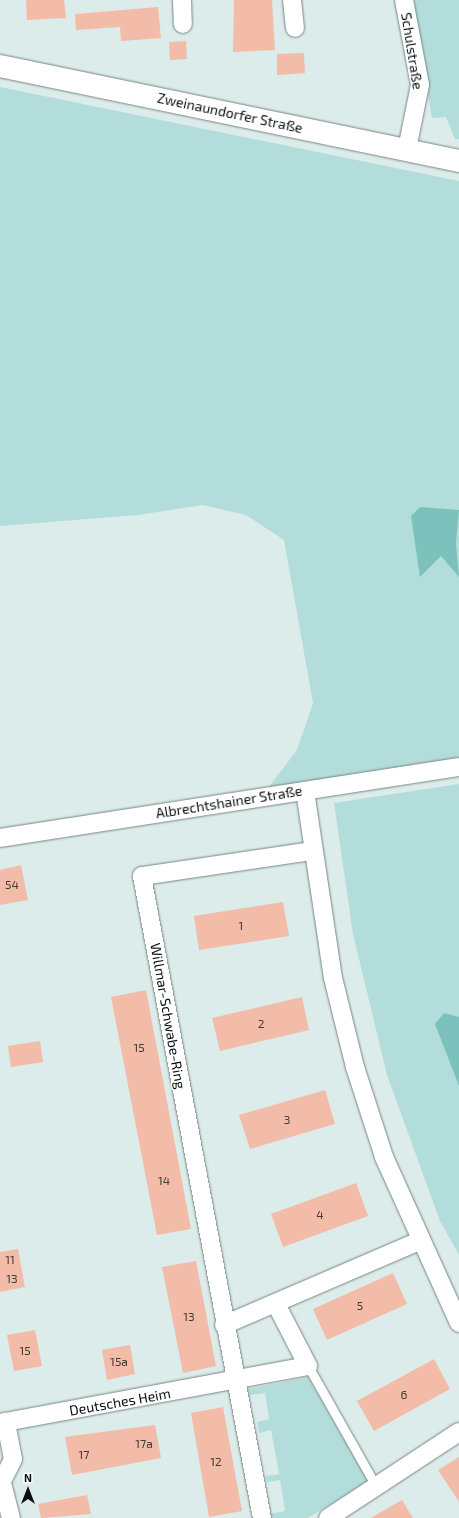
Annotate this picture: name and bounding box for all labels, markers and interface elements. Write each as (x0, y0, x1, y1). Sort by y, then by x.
street label: Schulstraße (398, 11, 426, 91)
street label: Zweinaundorfer Straße (156, 89, 304, 137)
street label: Albrechtshainer Straße (154, 782, 304, 822)
house number: 54 (5, 878, 19, 892)
house number: 1 (239, 919, 243, 933)
street label: Willmar-Schwabe-Ring (147, 942, 189, 1090)
house number: 2 (258, 1017, 264, 1031)
house number: 15 (133, 1041, 145, 1055)
house number: 3 (284, 1113, 290, 1127)
house number: 14 (158, 1174, 170, 1188)
house number: 4 (316, 1208, 324, 1222)
house number: 11 (5, 1253, 15, 1267)
house number: 13 (6, 1272, 18, 1286)
house number: 5 (357, 1299, 363, 1313)
house number: 13 (183, 1310, 195, 1324)
house number: 15 (19, 1344, 31, 1358)
house number: 15a (110, 1355, 128, 1369)
street label: Deutsches Heim (68, 1385, 172, 1419)
house number: 6 (401, 1388, 407, 1402)
house number: 17a (135, 1437, 153, 1451)
house number: 17 (79, 1448, 89, 1462)
house number: 12 (210, 1455, 222, 1469)
north arrow (8, 1470, 48, 1510)
text: N (24, 1471, 32, 1484)

